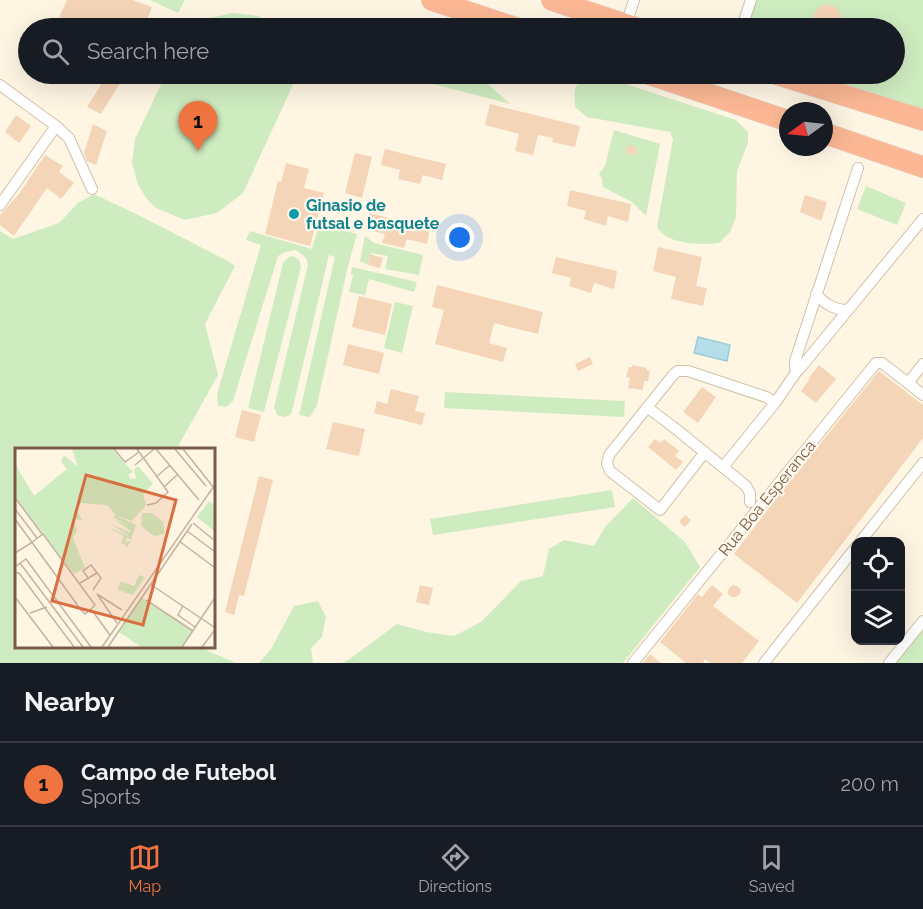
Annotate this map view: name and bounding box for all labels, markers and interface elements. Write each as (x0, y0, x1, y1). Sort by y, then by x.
search box (18, 18, 905, 84)
icon: search (39, 35, 72, 68)
text: Search here (87, 38, 209, 64)
pin: 1 (178, 102, 218, 151)
north arrow (779, 102, 833, 156)
place label: Ginasio de futsal e basquete (306, 196, 440, 233)
marker: Ginasio de futsal e basquete (287, 207, 301, 221)
your location (445, 223, 474, 252)
street label: Rua Boa Esperanca (714, 436, 820, 560)
inset map (15, 448, 214, 648)
map controls (851, 537, 905, 645)
button: locate (851, 537, 905, 591)
button: layers (851, 591, 905, 645)
text: Nearby (24, 687, 114, 717)
text: Campo de Futebol (81, 759, 276, 785)
text: 1 (39, 772, 48, 796)
text: 200 m (841, 772, 899, 796)
text: Sports (81, 785, 141, 809)
tab: Map (128, 841, 161, 896)
tab: Directions (418, 841, 492, 896)
tab: Saved (749, 841, 795, 896)

